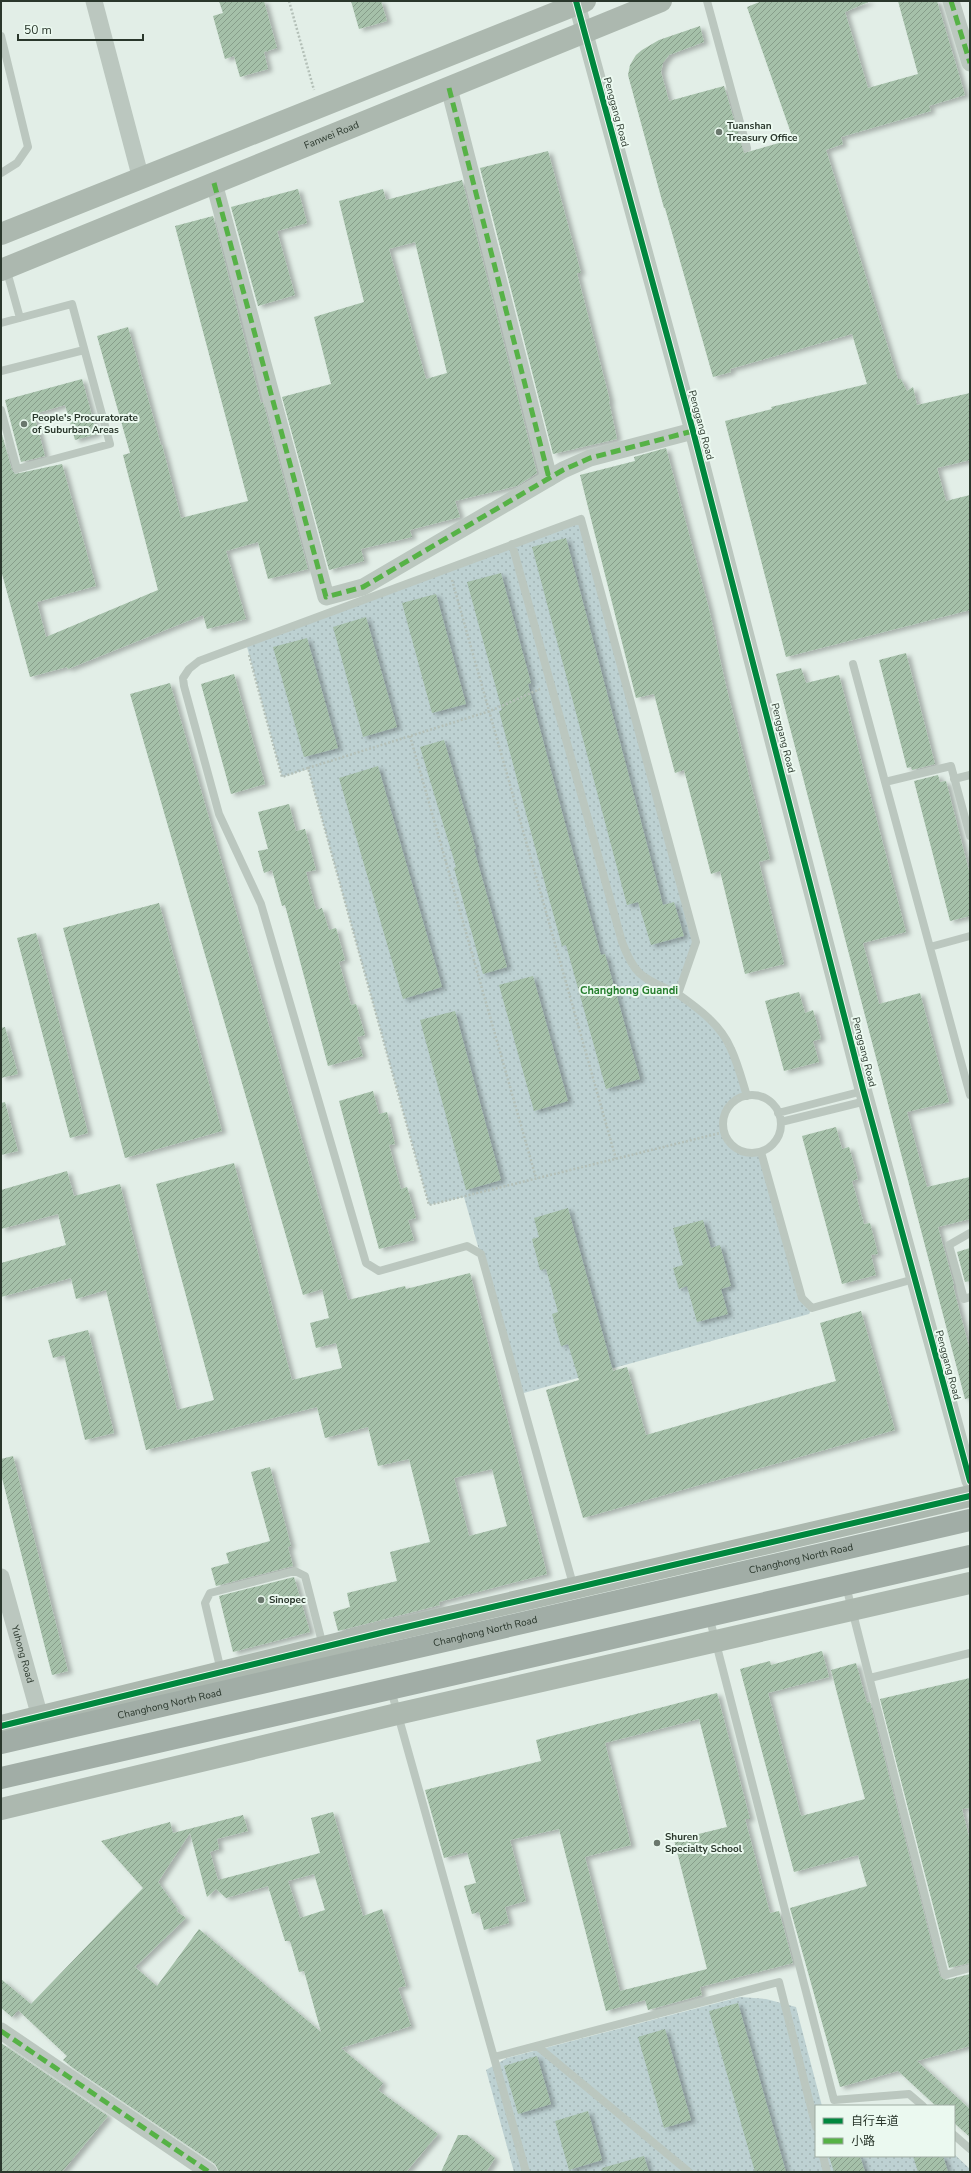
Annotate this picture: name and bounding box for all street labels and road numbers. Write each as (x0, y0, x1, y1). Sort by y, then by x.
street label: Penggang Road (600, 76, 632, 149)
street label: Fanwei Road (302, 118, 361, 153)
street label: Penggang Road (685, 389, 717, 462)
street label: Penggang Road (768, 702, 798, 775)
street label: Penggang Road (849, 1016, 879, 1089)
street label: Penggang Road (932, 1329, 964, 1402)
street label: Changhong North Road (748, 1540, 855, 1578)
street label: Changhong North Road (432, 1613, 539, 1650)
street label: Yuhong Road (7, 1623, 37, 1685)
street label: Changhong North Road (116, 1685, 223, 1723)

